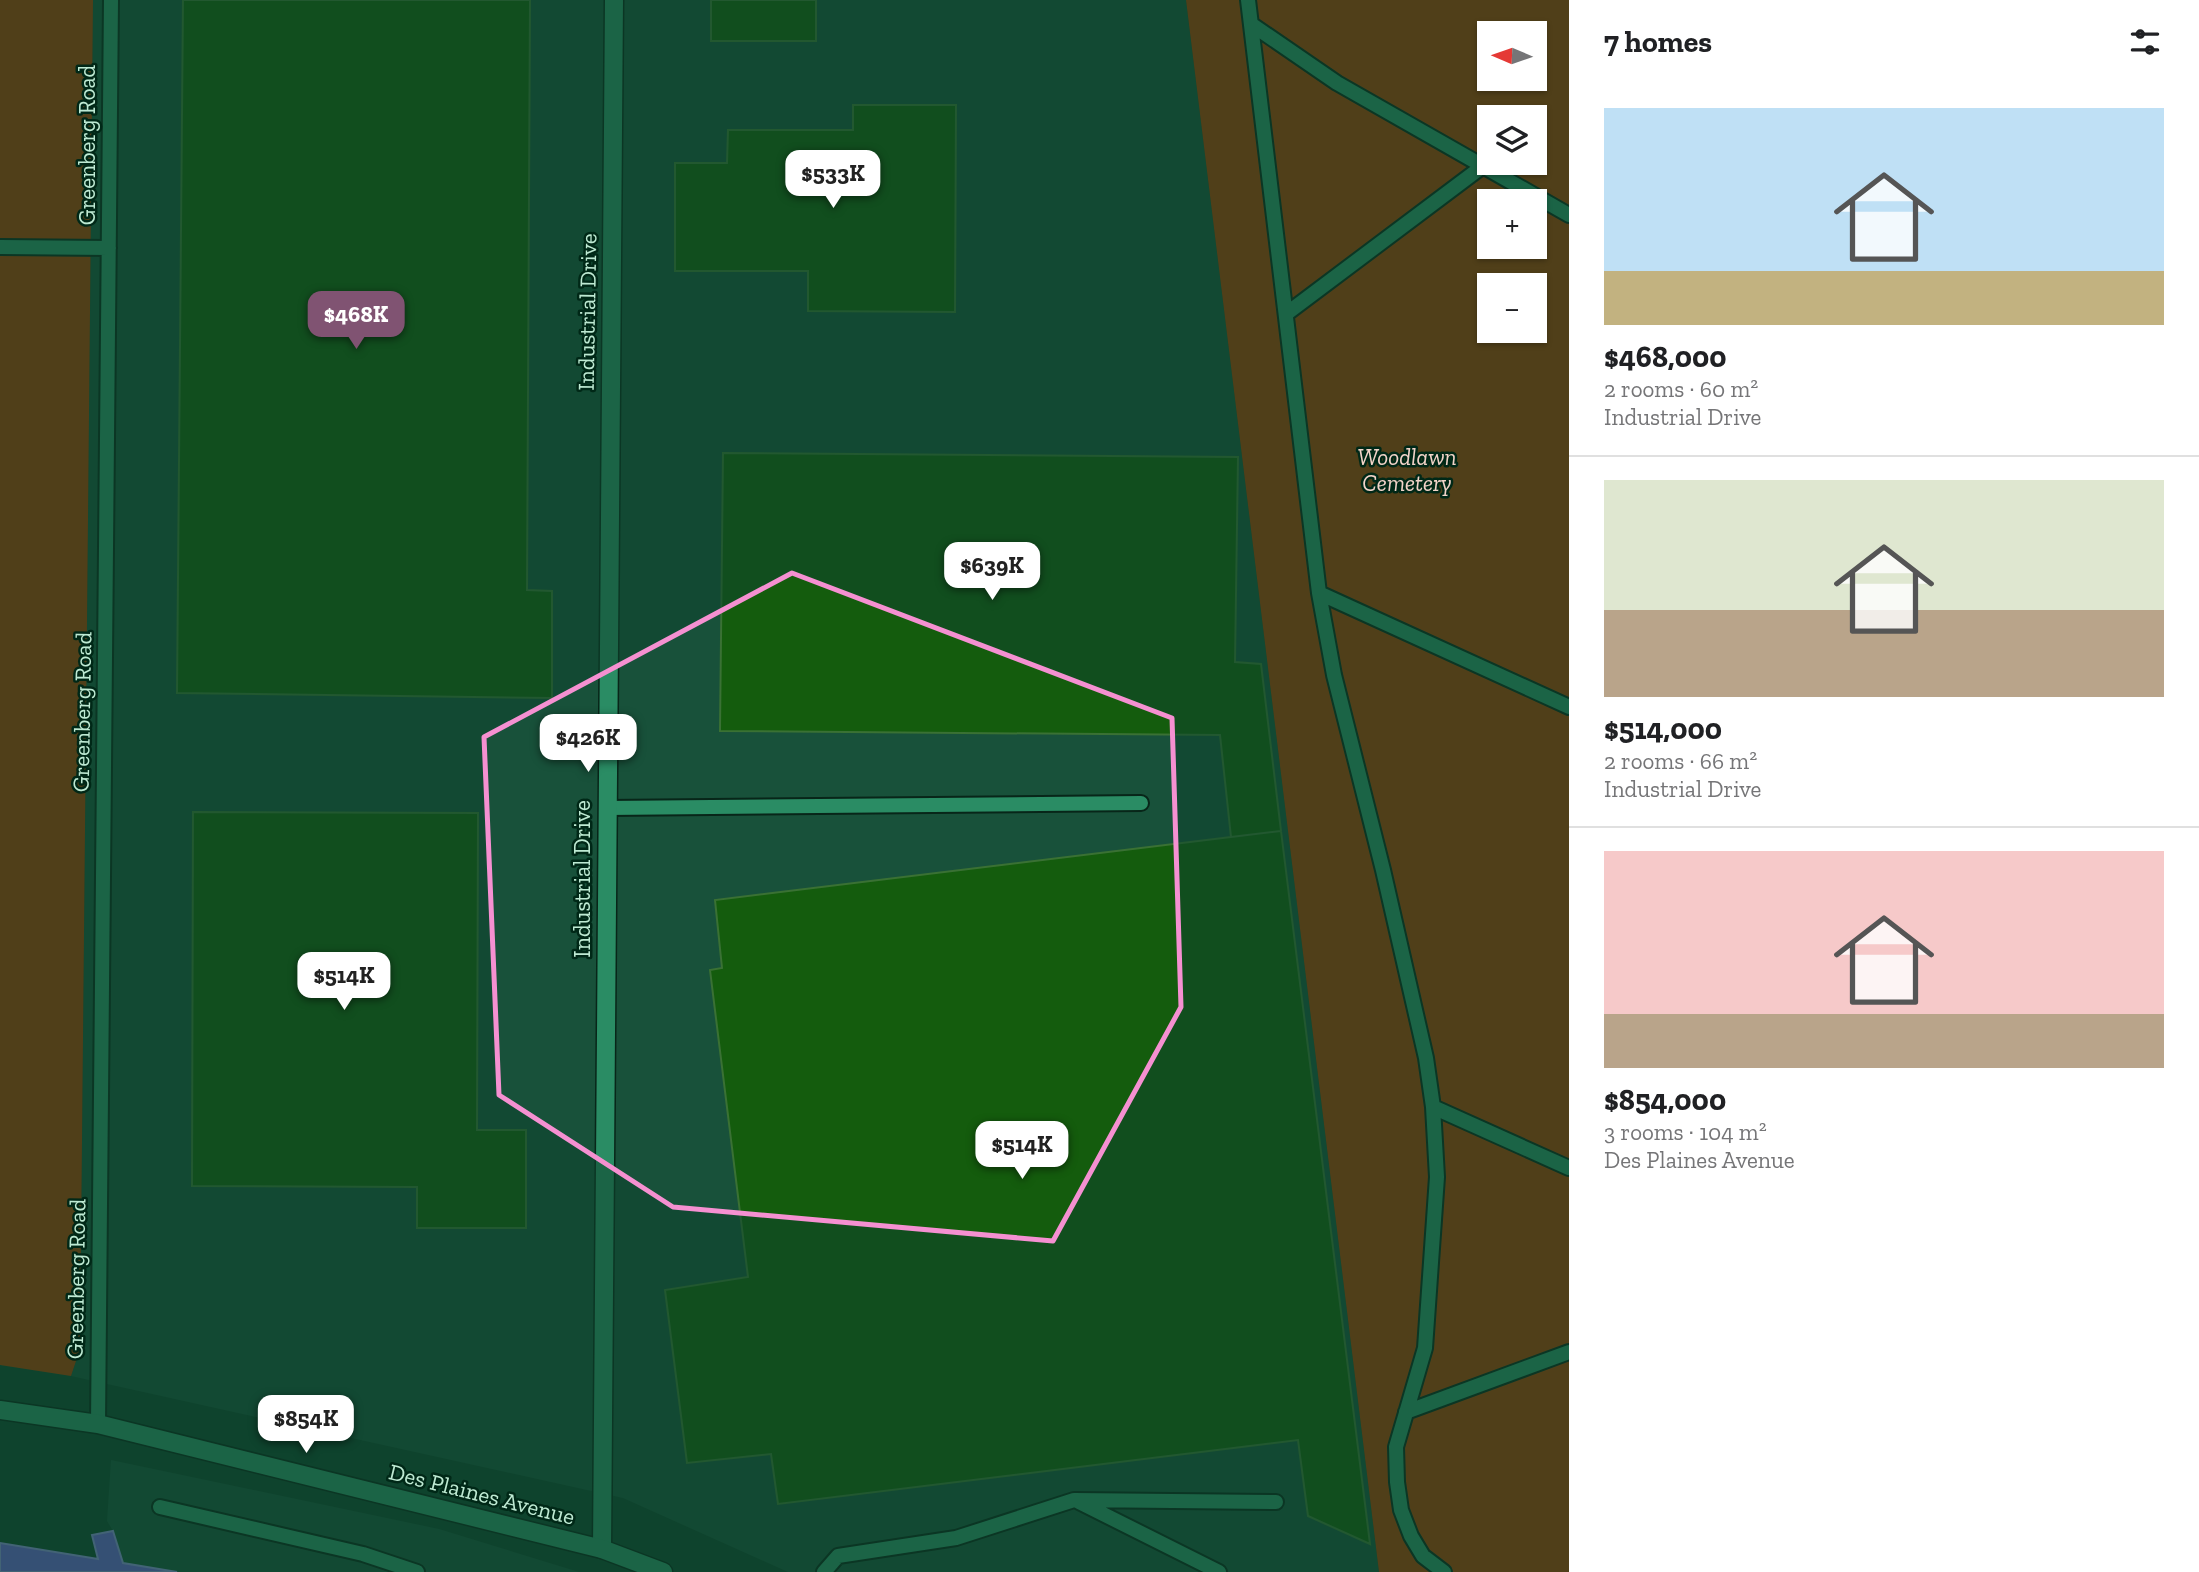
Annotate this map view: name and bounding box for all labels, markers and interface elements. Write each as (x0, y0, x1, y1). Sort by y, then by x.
north arrow (1477, 21, 1547, 91)
map controls (1477, 21, 1547, 343)
icon: filters (2126, 23, 2164, 61)
text: 7 homes (1604, 24, 1712, 60)
street label: Greenberg Road (73, 64, 101, 225)
button: layers (1477, 105, 1547, 175)
pin: $533K (784, 150, 882, 210)
icon: home (1821, 154, 1947, 280)
text: $533K (801, 159, 865, 187)
button: + (1477, 189, 1547, 259)
street label: Industrial Drive (572, 233, 602, 391)
button: − (1477, 273, 1547, 343)
pin: $468K (307, 292, 405, 351)
text: $468K (324, 300, 388, 328)
text: $468,000 (1604, 339, 1727, 375)
text: 2 rooms · 60 m² (1604, 375, 1758, 403)
text: Industrial Drive (1604, 403, 1761, 431)
park label: Woodlawn Cemetery (1357, 443, 1457, 497)
icon: home (1821, 526, 1947, 652)
pin: $639K (943, 542, 1041, 602)
text: $639K (960, 551, 1024, 579)
street label: Greenberg Road (67, 631, 97, 792)
text: $514,000 (1604, 711, 1722, 747)
pin: $426K (539, 714, 637, 774)
text: $426K (556, 723, 620, 751)
text: 2 rooms · 66 m² (1604, 747, 1757, 775)
text: Industrial Drive (1604, 775, 1761, 803)
street label: Industrial Drive (568, 800, 596, 958)
icon: home (1821, 897, 1947, 1023)
pin: $514K (295, 953, 393, 1012)
text: $514K (313, 961, 375, 989)
text: $854,000 (1604, 1082, 1726, 1118)
text: 3 rooms · 104 m² (1604, 1118, 1767, 1146)
pin: $514K (973, 1122, 1071, 1181)
text: $514K (991, 1130, 1053, 1158)
text: Des Plaines Avenue (1604, 1146, 1795, 1174)
street label: Greenberg Road (61, 1198, 91, 1359)
pin: $854K (257, 1396, 355, 1455)
text: $854K (274, 1404, 338, 1432)
street label: Des Plaines Avenue (386, 1457, 578, 1531)

